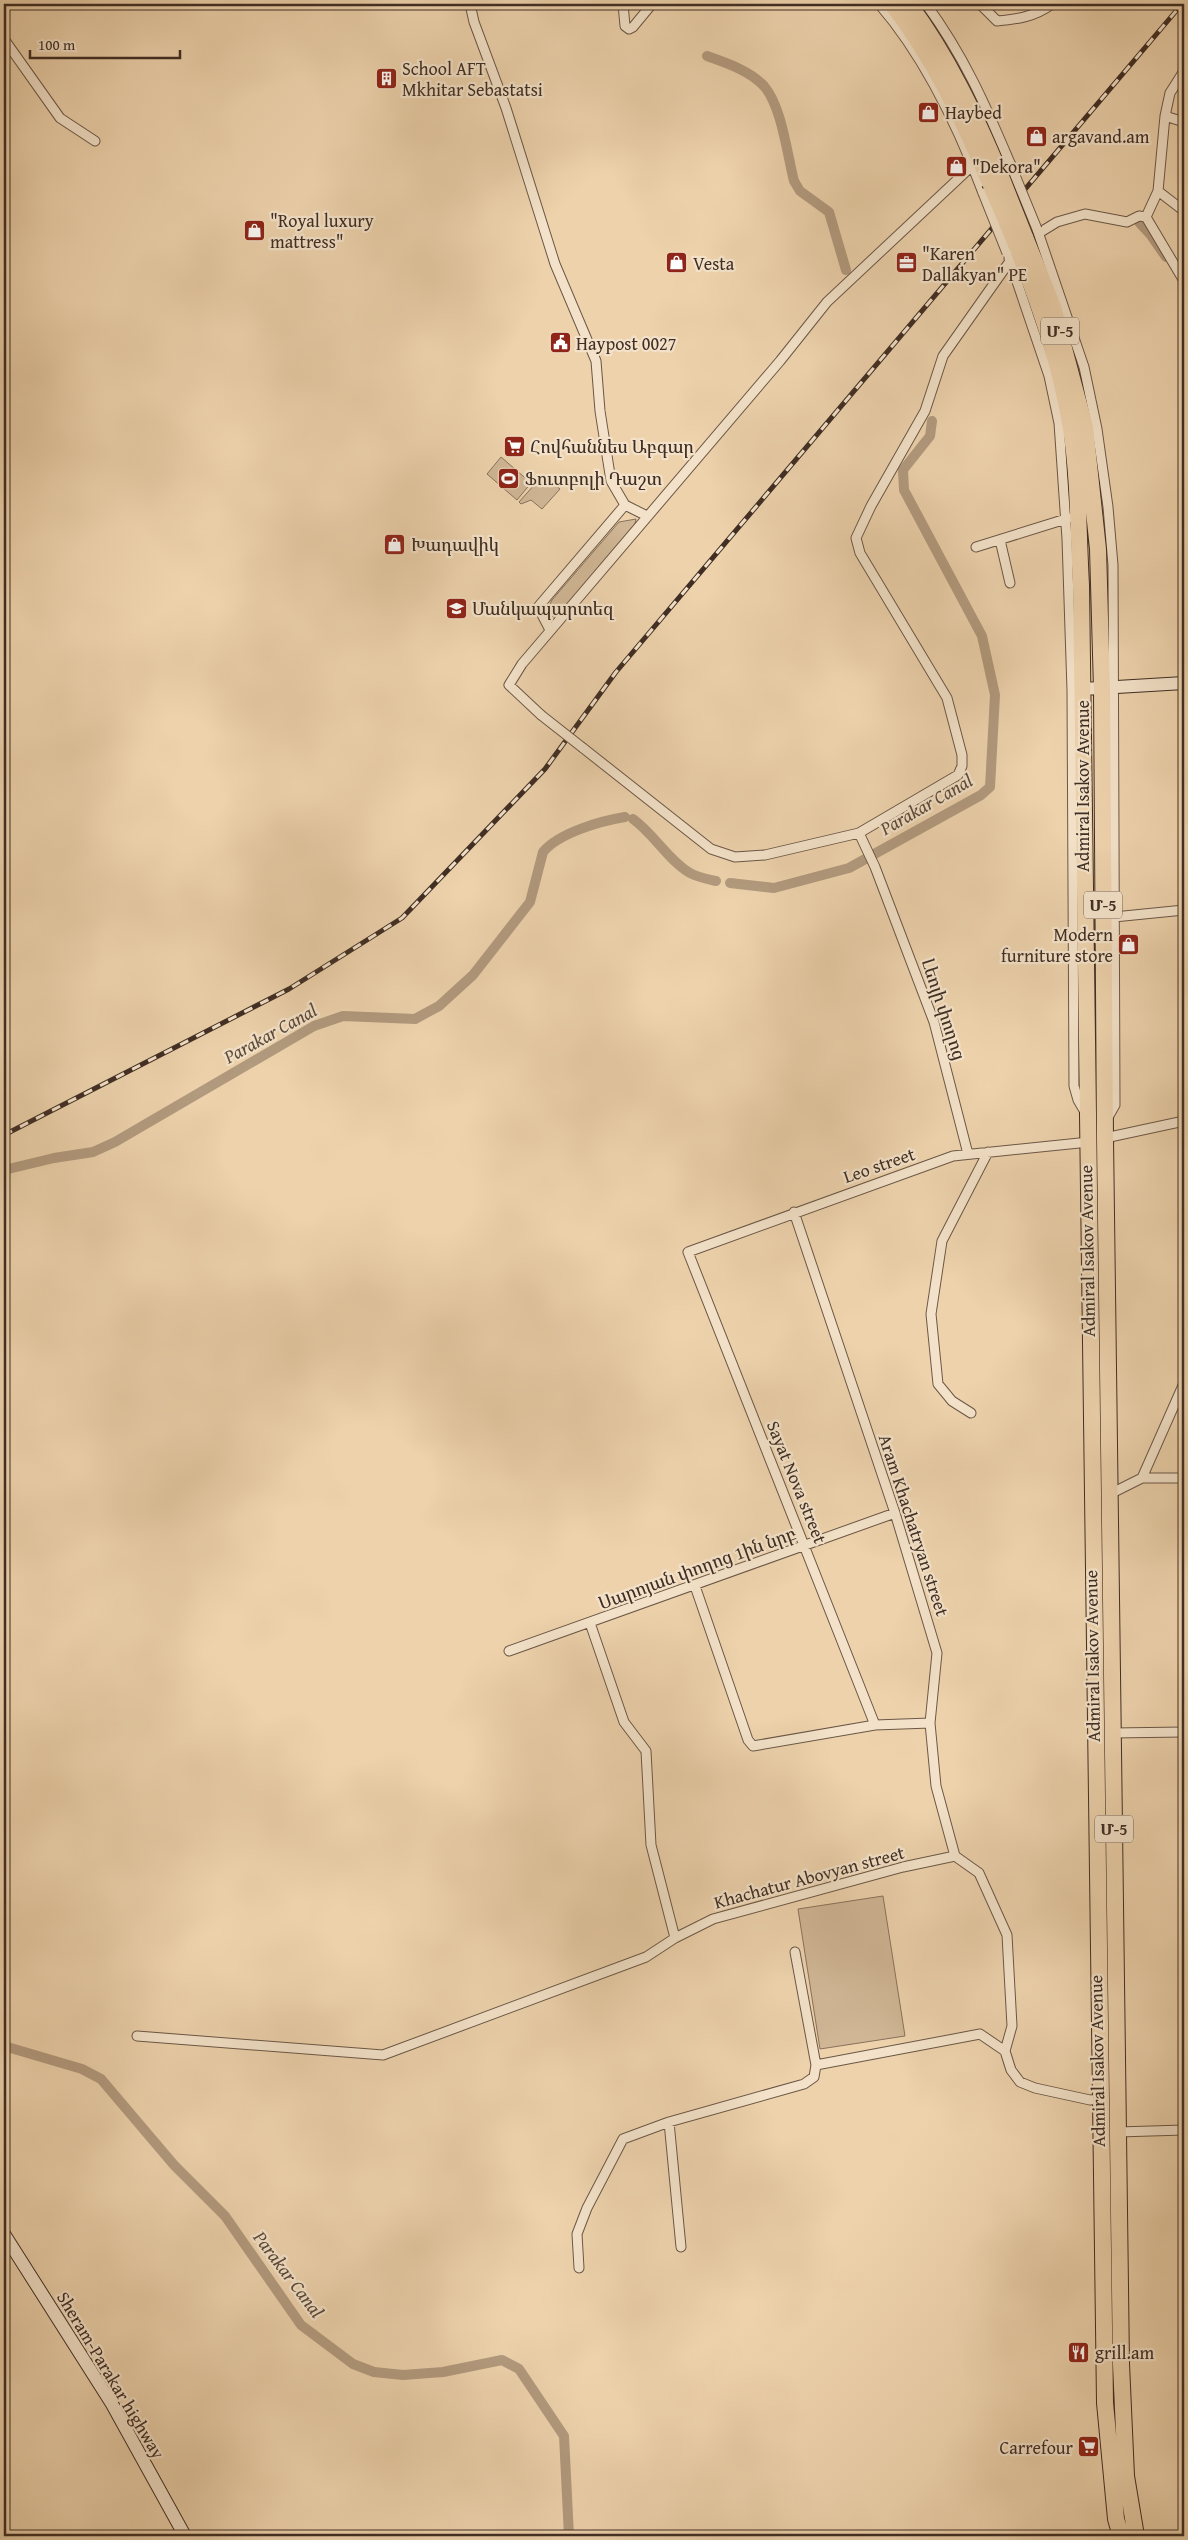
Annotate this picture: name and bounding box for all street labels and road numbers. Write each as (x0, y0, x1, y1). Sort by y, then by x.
road number: Մ-5 (1041, 318, 1079, 344)
street label: Admiral Isakov Avenue (1069, 700, 1096, 872)
road number: Մ-5 (1084, 892, 1122, 918)
street label: Լեոյի փողոց (915, 955, 973, 1063)
street label: Leo street (839, 1140, 919, 1190)
street label: Admiral Isakov Avenue (1072, 1165, 1102, 1337)
street label: Sayat Nova street (760, 1416, 834, 1548)
street label: Aram Khachatryan street (872, 1431, 956, 1620)
street label: Սարոյան փողոց 1ին նրբ (594, 1520, 800, 1616)
street label: Admiral Isakov Avenue (1077, 1570, 1107, 1742)
road number: Մ-5 (1095, 1816, 1133, 1842)
street label: Khachatur Abovyan street (711, 1838, 908, 1915)
street label: Admiral Isakov Avenue (1082, 1975, 1112, 2147)
street label: Sheram-Parakar highway (50, 2286, 172, 2464)

